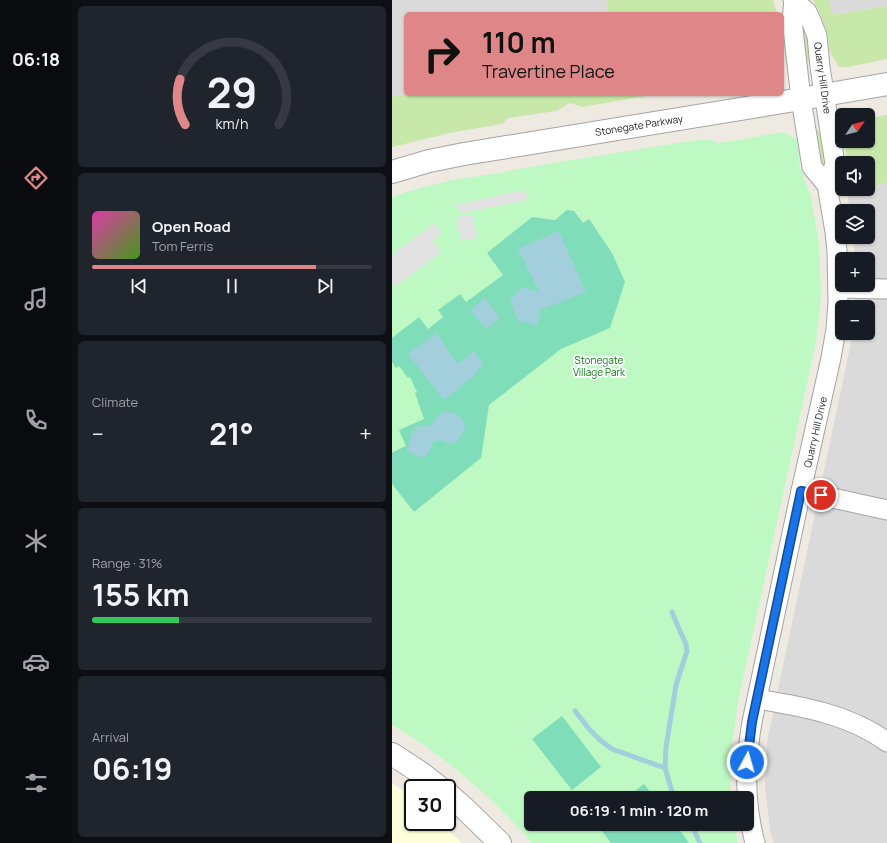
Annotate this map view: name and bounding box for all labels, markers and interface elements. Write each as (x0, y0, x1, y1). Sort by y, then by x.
text: 110 m (482, 23, 556, 61)
icon: right (416, 28, 468, 80)
street label: Quarry Hill Drive (811, 41, 835, 115)
text: 06:18 (12, 47, 60, 71)
text: Travertine Place (482, 59, 615, 83)
text: 29 (207, 64, 257, 120)
north arrow (835, 108, 875, 148)
map controls (835, 108, 875, 340)
street label: Stonegate Parkway (594, 111, 685, 139)
text: km/h (215, 113, 249, 132)
button: sound (835, 156, 875, 196)
icon: directions (22, 164, 50, 192)
button: layers (835, 204, 875, 244)
text: Open Road (152, 216, 231, 237)
text: Tom Ferris (152, 237, 213, 255)
button: + (835, 252, 875, 292)
icon: previous (128, 275, 150, 297)
icon: pause (221, 275, 243, 297)
icon: next (314, 275, 336, 297)
icon: music (22, 285, 50, 313)
button: − (835, 300, 875, 340)
park label: Stonegate Village Park (573, 353, 626, 379)
text: Climate (92, 393, 138, 411)
street label: Quarry Hill Drive (800, 395, 830, 469)
icon: phone (22, 406, 50, 434)
text: 21° (209, 413, 254, 454)
text: − (92, 419, 104, 449)
text: + (359, 419, 372, 449)
pin (804, 478, 838, 512)
icon: arrive (810, 484, 832, 506)
icon: climate (22, 527, 50, 555)
text: Range · 31% (92, 554, 163, 572)
text: 155 km (92, 574, 189, 615)
icon: car (22, 648, 50, 676)
text: Arrival (92, 728, 129, 746)
position arrow (726, 741, 768, 783)
text: 06:19 (92, 748, 172, 789)
icon: filters (22, 769, 50, 797)
speed limit sign: 30 (404, 779, 456, 831)
text: 06:19 · 1 min · 120 m (570, 800, 708, 821)

